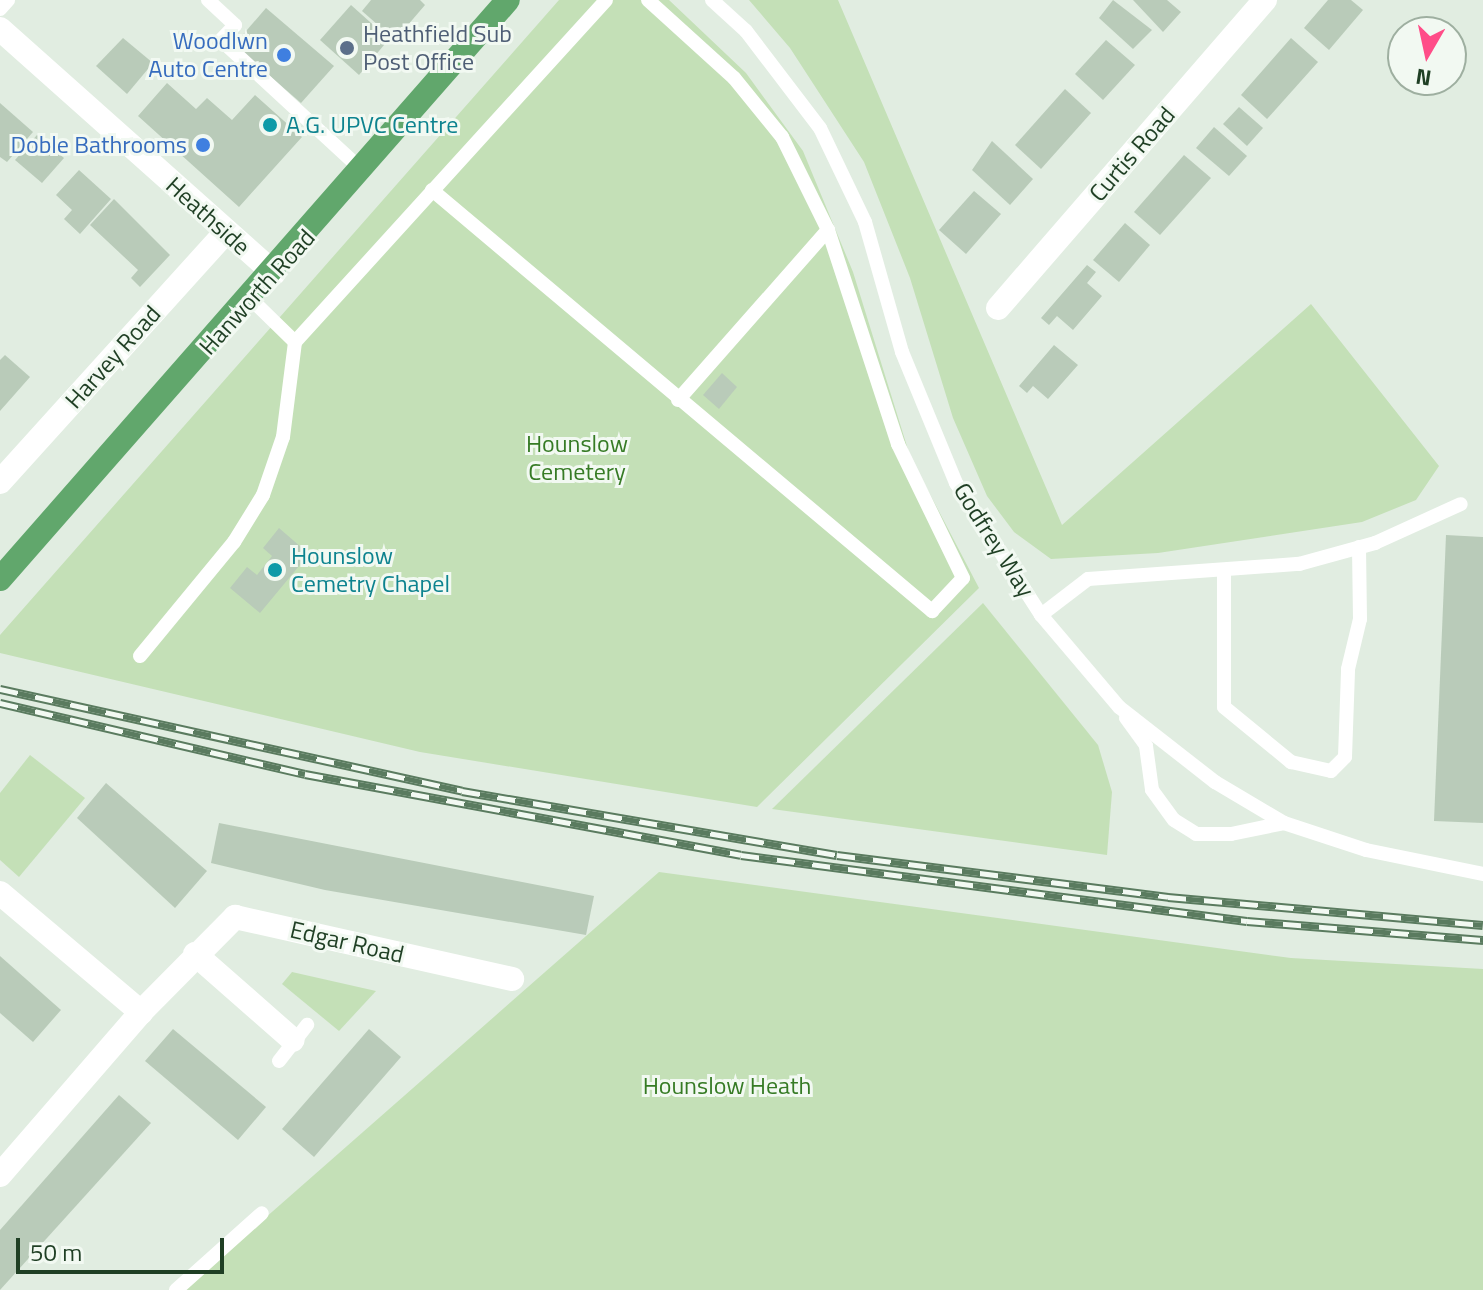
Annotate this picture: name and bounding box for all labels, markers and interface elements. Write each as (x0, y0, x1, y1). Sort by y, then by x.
north arrow (1387, 16, 1467, 96)
place label: Heathfield Sub Post Office (363, 20, 512, 76)
place label: Woodlwn Auto Centre (148, 27, 268, 83)
marker: Heathfield Sub Post Office (338, 39, 356, 57)
marker: Woodlwn Auto Centre (275, 46, 293, 64)
text: N (1413, 60, 1434, 96)
street label: Curtis Road (1083, 101, 1181, 207)
place label: A.G. UPVC Centre (286, 111, 458, 139)
marker: A.G. UPVC Centre (261, 116, 279, 134)
place label: Doble Bathrooms (11, 131, 187, 159)
marker: Doble Bathrooms (194, 136, 212, 154)
street label: Heathside (160, 171, 256, 261)
street label: Hanworth Road (193, 223, 321, 361)
street label: Harvey Road (59, 300, 167, 414)
park label: Hounslow Cemetery (526, 430, 628, 486)
street label: Godfrey Way (948, 478, 1040, 602)
place label: Hounslow Cemetry Chapel (291, 542, 450, 598)
marker: Hounslow Cemetry Chapel (266, 561, 284, 579)
street label: Edgar Road (287, 915, 407, 969)
park label: Hounslow Heath (643, 1072, 811, 1100)
scale bar (20, 1222, 228, 1272)
text: 50 m (30, 1234, 82, 1270)

